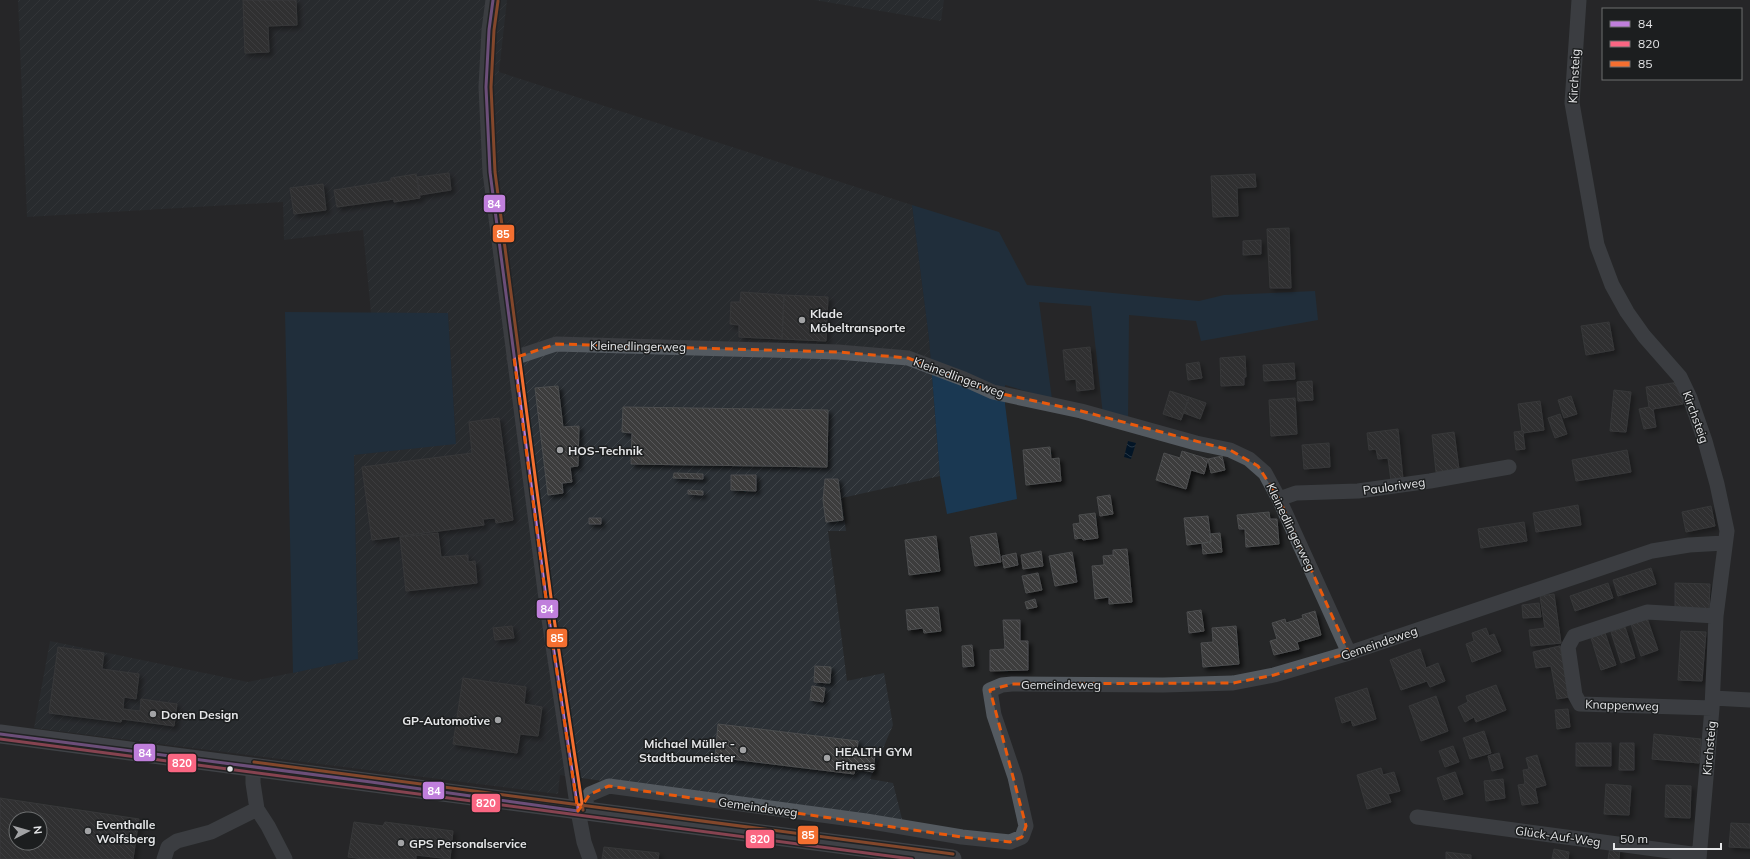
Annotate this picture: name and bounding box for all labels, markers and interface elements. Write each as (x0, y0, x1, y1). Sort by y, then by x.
legend (1602, 8, 1742, 80)
text: 84 (1638, 16, 1652, 31)
text: 820 (1638, 36, 1660, 51)
street label: Kirchsteig (1565, 48, 1583, 104)
text: 85 (1638, 56, 1652, 71)
line badge: 84 (483, 194, 506, 213)
text: 84 (487, 197, 501, 211)
line badge: 85 (492, 224, 515, 243)
text: 85 (496, 227, 510, 241)
place label: Klade Möbeltransporte (810, 306, 906, 335)
marker: Klade Möbeltransporte (797, 315, 807, 325)
street label: Kleinedlingerweg (590, 338, 686, 354)
street label: Kleinedlingerweg (911, 354, 1007, 400)
street label: Kirchsteig (1680, 389, 1712, 445)
place label: HOS-Technik (568, 443, 643, 458)
marker: HOS-Technik (555, 445, 565, 455)
street label: Pauloriweg (1362, 474, 1426, 498)
street label: Kleinedlingerweg (1263, 481, 1319, 573)
line badge: 84 (536, 599, 559, 619)
text: 84 (540, 602, 554, 616)
street label: Gemeindeweg (1339, 623, 1419, 663)
line badge: 85 (546, 628, 568, 648)
text: 85 (550, 631, 564, 645)
street label: Gemeindeweg (1021, 677, 1101, 692)
street label: Knappenweg (1585, 696, 1659, 714)
place label: Doren Design (161, 707, 239, 722)
marker: Doren Design (148, 709, 158, 719)
place label: GP-Automotive (402, 713, 490, 728)
marker: GP-Automotive (493, 715, 503, 725)
street label: Kirchsteig (1699, 720, 1719, 776)
place label: Michael Müller - Stadtbaumeister (639, 736, 735, 765)
line badge: 84 (133, 743, 156, 762)
place label: HEALTH GYM Fitness (835, 744, 913, 773)
marker: Michael Müller - Stadtbaumeister (738, 745, 748, 755)
text: 84 (138, 746, 152, 760)
line badge: 820 (167, 753, 197, 773)
marker: HEALTH GYM Fitness (822, 753, 832, 763)
text: 820 (172, 756, 192, 770)
unlabelled marker (225, 764, 235, 774)
line badge: 84 (422, 781, 445, 800)
text: 84 (427, 784, 441, 798)
line badge: 820 (471, 793, 501, 813)
street label: Gemeindeweg (717, 794, 799, 820)
text: 820 (476, 796, 496, 810)
north arrow (8, 811, 48, 851)
place label: Eventhalle Wolfsberg (96, 817, 156, 846)
street label: Glück-Auf-Weg (1514, 823, 1602, 849)
text: N (31, 825, 45, 835)
line badge: 85 (797, 825, 819, 845)
scale bar (1614, 825, 1721, 851)
marker: Eventhalle Wolfsberg (83, 826, 93, 836)
text: 85 (801, 828, 815, 842)
line badge: 820 (745, 829, 775, 849)
text: 50 m (1620, 831, 1648, 846)
text: 820 (750, 832, 770, 846)
place label: GPS Personalservice (409, 836, 527, 851)
marker: GPS Personalservice (396, 838, 406, 848)

